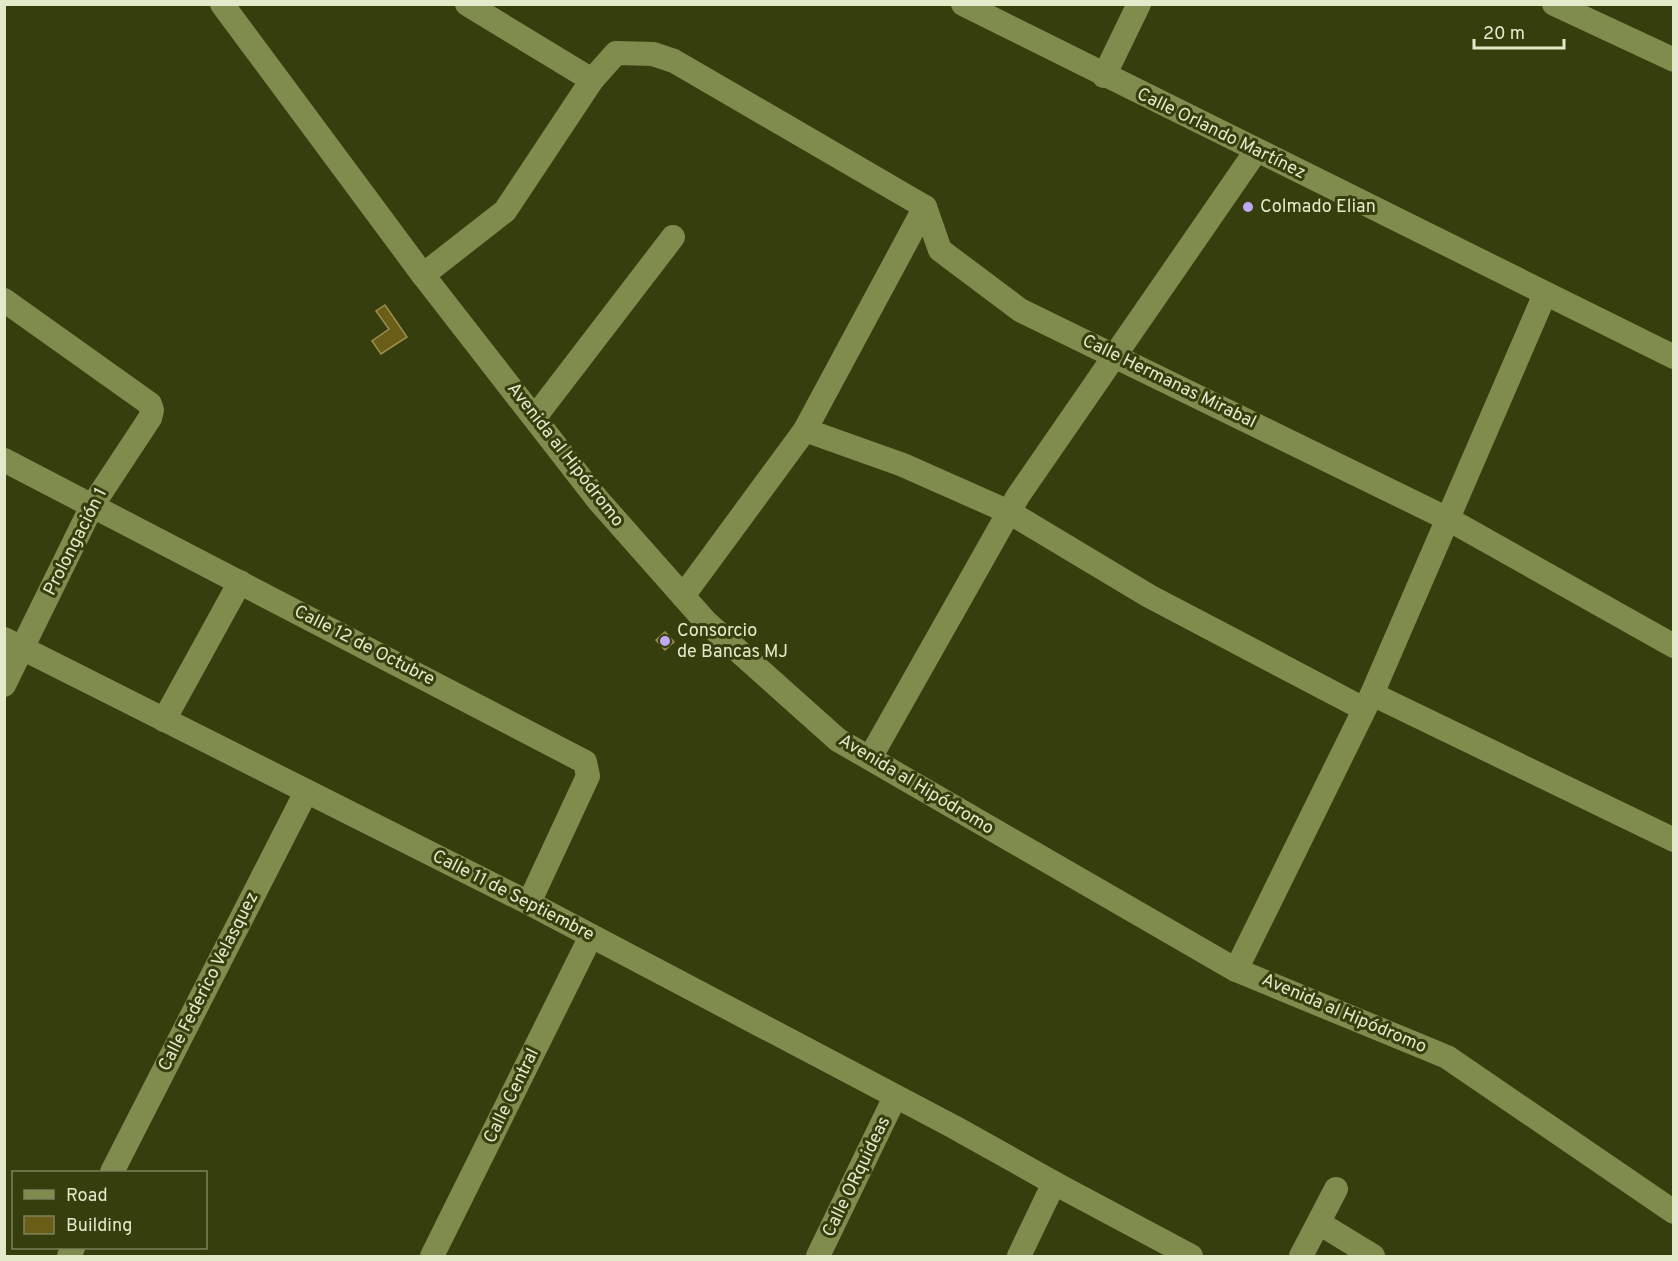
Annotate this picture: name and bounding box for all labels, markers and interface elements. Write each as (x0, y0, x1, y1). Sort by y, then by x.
scale bar (1474, 12, 1564, 50)
text: 20 m (1483, 23, 1525, 46)
street label: Calle Orlando Martínez (1133, 83, 1309, 185)
place label: Colmado Elian (1260, 196, 1376, 219)
marker: Colmado Elian (1241, 200, 1255, 214)
street label: Calle Hermanas Mirabal (1078, 330, 1260, 434)
street label: Avenida al Hipódromo (501, 378, 629, 532)
street label: Prolongación 1 (39, 484, 113, 600)
street label: Calle 12 de Octubre (290, 601, 438, 691)
place label: Consorcio de Bancas MJ (677, 620, 788, 664)
marker: Consorcio de Bancas MJ (658, 634, 672, 648)
street label: Avenida al Hipódromo (834, 730, 998, 840)
street label: Calle 11 de Septiembre (428, 845, 598, 947)
street label: Calle Federico Velasquez (154, 888, 264, 1076)
street label: Avenida al Hipódromo (1258, 969, 1430, 1059)
street label: Calle Central (479, 1045, 545, 1147)
street label: Calle ORquideas (818, 1113, 896, 1241)
legend (12, 1171, 207, 1249)
text: Road (66, 1185, 108, 1208)
text: Building (66, 1215, 132, 1238)

